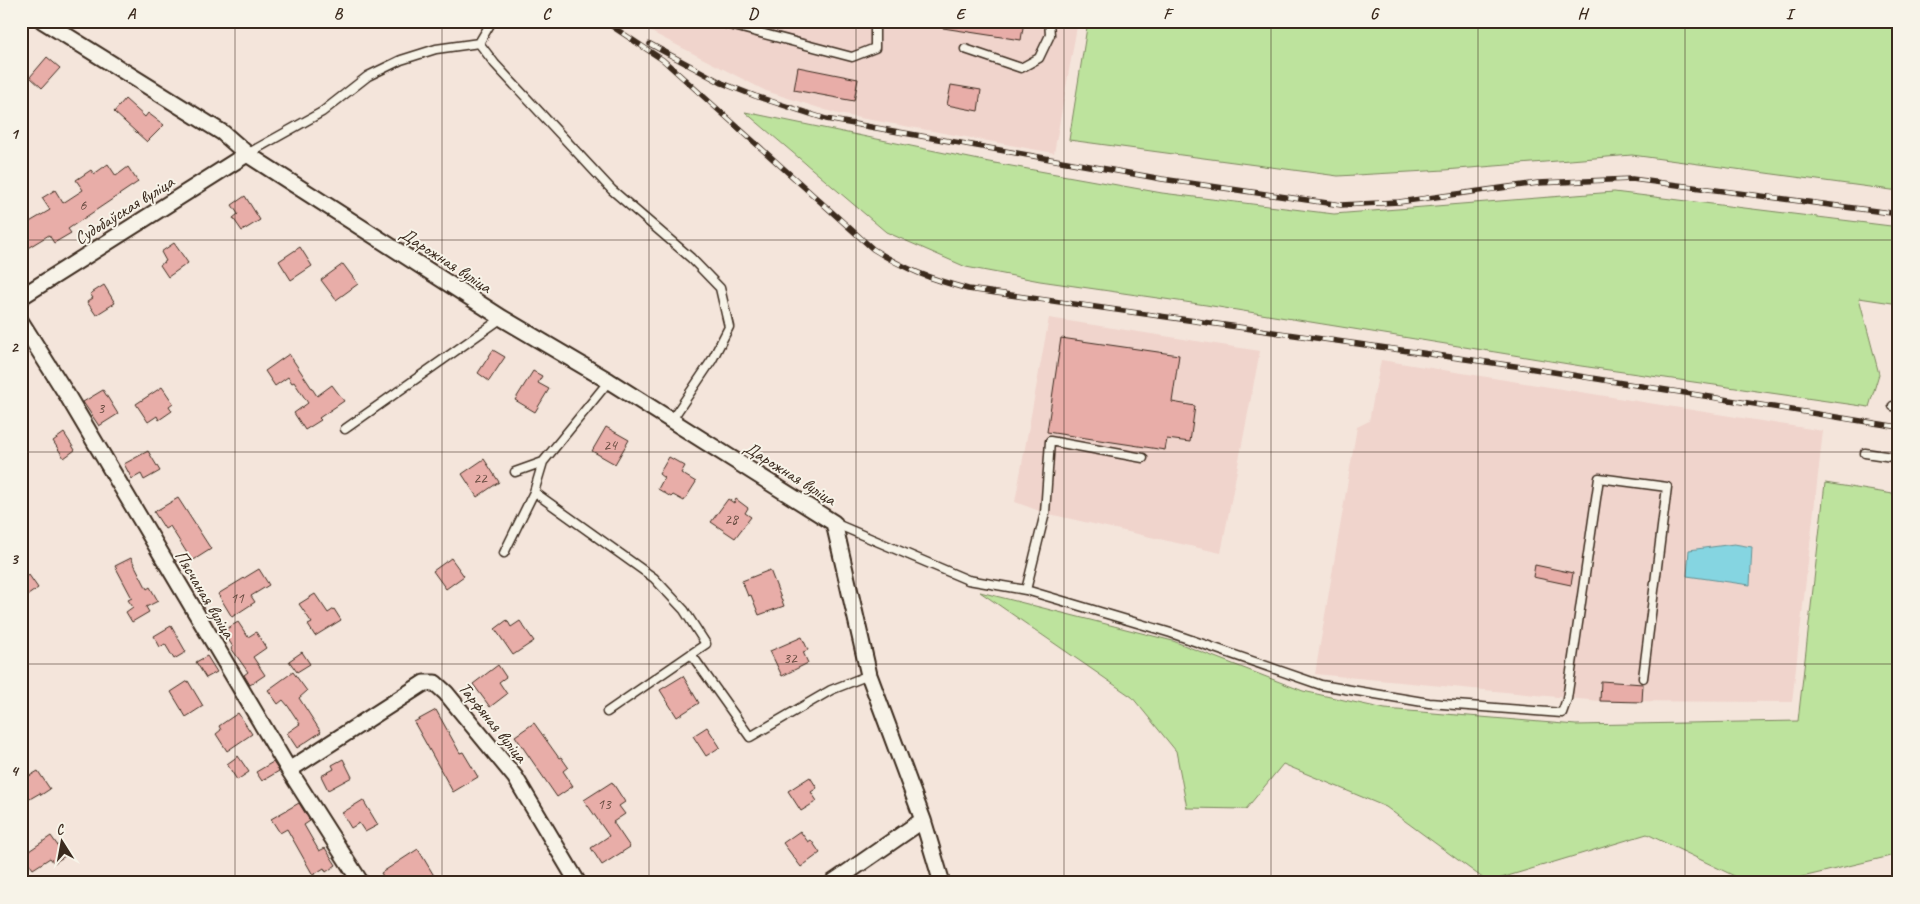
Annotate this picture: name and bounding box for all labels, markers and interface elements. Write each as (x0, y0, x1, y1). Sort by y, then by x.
text: A (127, 4, 137, 24)
text: B (334, 4, 344, 24)
text: C (542, 4, 552, 24)
text: D (748, 4, 759, 24)
text: E (956, 4, 967, 24)
text: F (1163, 4, 1174, 24)
text: G (1370, 4, 1380, 24)
text: H (1577, 4, 1589, 24)
text: I (1786, 4, 1796, 24)
text: 1 (10, 124, 19, 144)
street label: Судобаўская вуліца (70, 170, 179, 249)
house number: 6 (80, 196, 88, 215)
street label: Дарожная вуліца (396, 222, 497, 298)
text: 2 (10, 337, 19, 357)
house number: 3 (98, 399, 106, 418)
house number: 24 (603, 436, 618, 455)
street label: Дарожная вуліца (740, 436, 841, 511)
house number: 22 (473, 469, 488, 488)
house number: 28 (724, 510, 739, 529)
street label: Пясчаная вуліца (170, 546, 240, 643)
text: 3 (10, 549, 19, 569)
house number: 11 (230, 589, 245, 608)
house number: 32 (783, 649, 798, 668)
street label: Тарфяная вуліца (454, 677, 533, 768)
text: 4 (10, 761, 19, 781)
house number: 13 (597, 795, 612, 814)
north arrow (38, 816, 88, 866)
text: С (55, 820, 67, 839)

